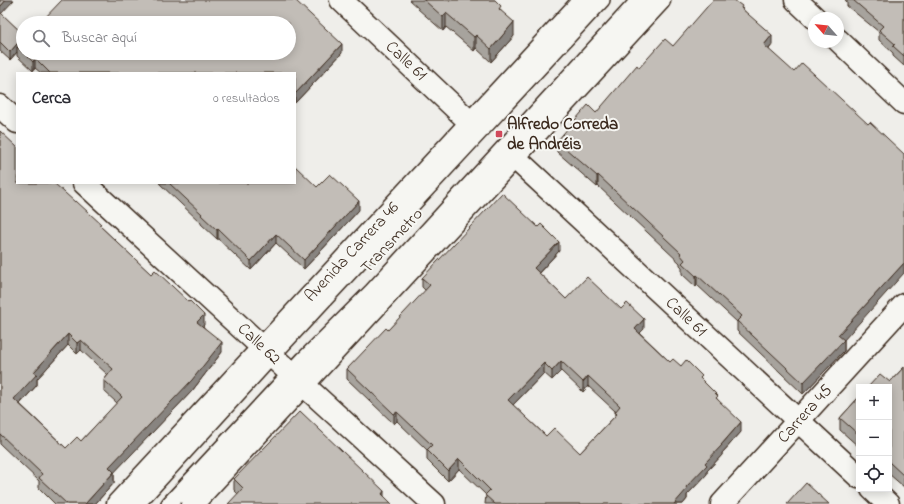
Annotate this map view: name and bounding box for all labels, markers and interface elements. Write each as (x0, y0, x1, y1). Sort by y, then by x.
north arrow (808, 12, 844, 48)
search box (16, 16, 296, 60)
icon: search (30, 27, 52, 49)
text: Buscar aquí (62, 27, 137, 49)
street label: Calle 61 (380, 35, 433, 87)
text: Cerca (32, 86, 71, 111)
text: 0 resultados (213, 89, 280, 108)
place label: Alfredo Correda de Andréis (507, 112, 618, 157)
marker: Alfredo Correda de Andréis (494, 129, 504, 139)
street label: Avenida Carrera 46 (299, 196, 406, 308)
street label: Transmetro (355, 202, 429, 279)
street label: Calle 61 (660, 291, 713, 343)
street label: Calle 62 (231, 317, 287, 371)
street label: Carrera 45 (772, 379, 839, 449)
map controls (856, 384, 892, 492)
button: + (856, 384, 892, 420)
button: − (856, 420, 892, 456)
button: locate (856, 456, 892, 492)

